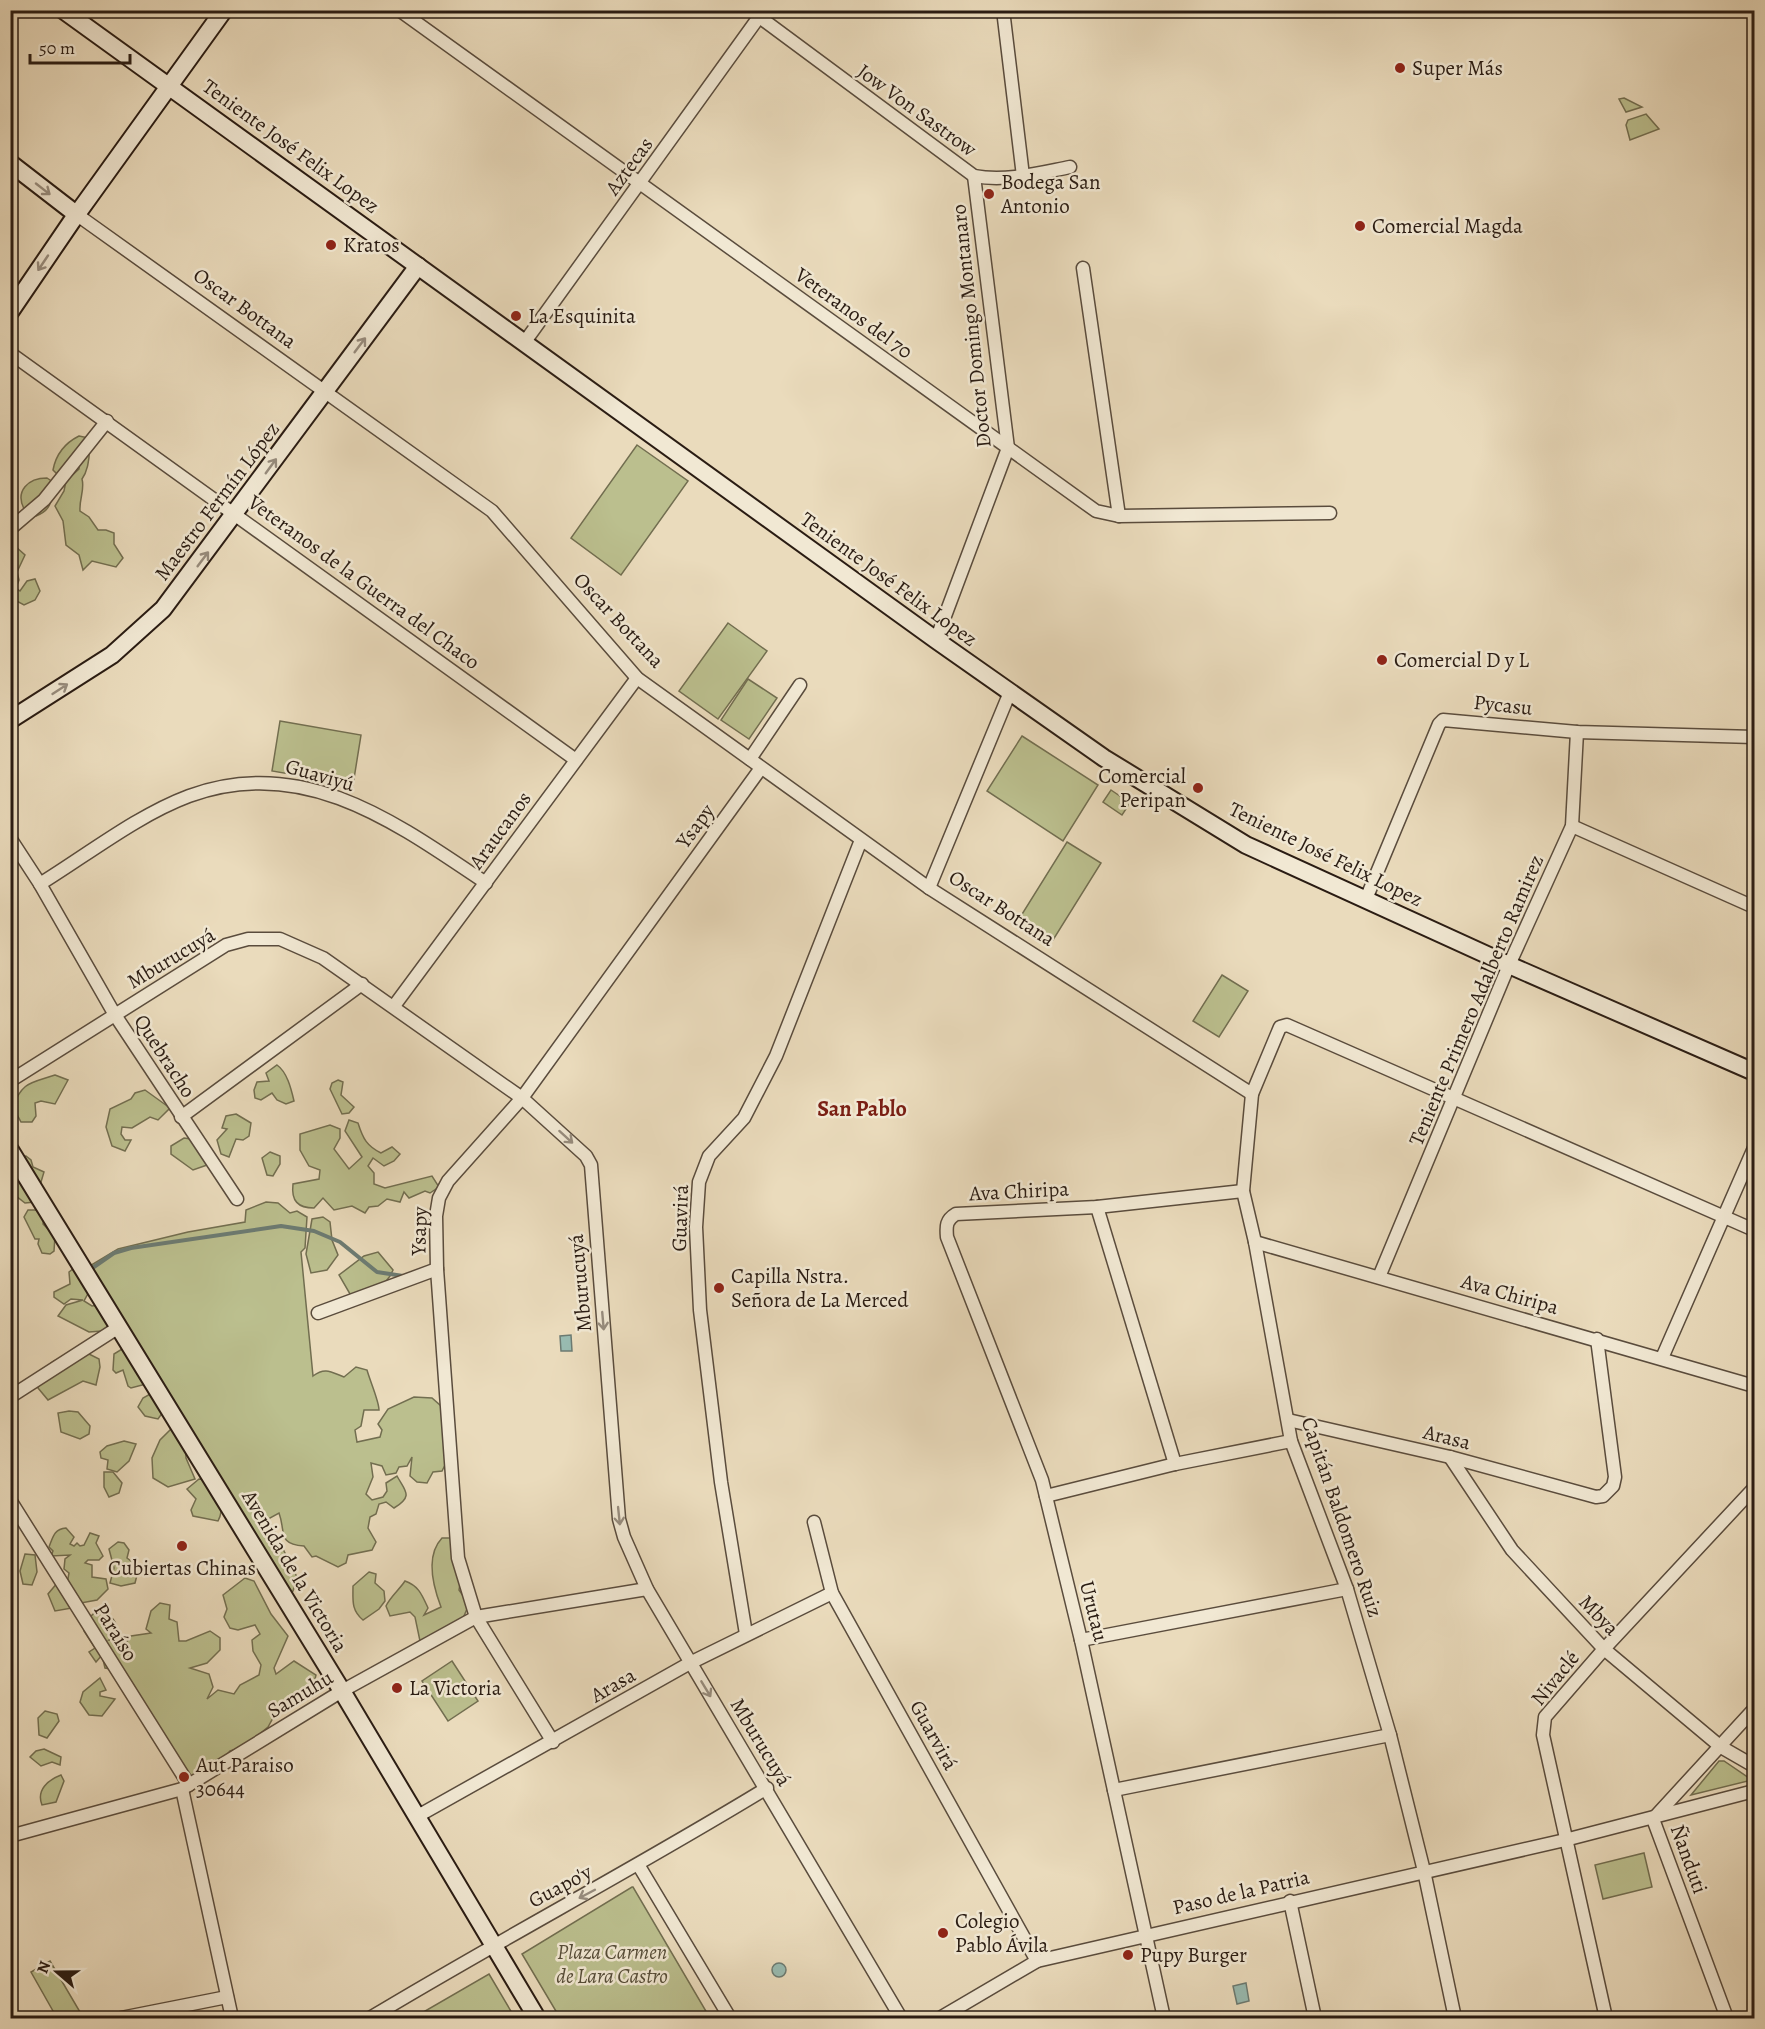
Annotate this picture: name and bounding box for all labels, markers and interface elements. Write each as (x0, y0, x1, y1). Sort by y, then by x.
scale bar (30, 27, 130, 65)
text: 50 m (39, 36, 75, 60)
place label: Super Más (1412, 54, 1503, 82)
street label: Jow Von Sastrow (852, 57, 982, 163)
marker: Super Más (1393, 61, 1407, 75)
street label: Teniente José Felix Lopez (197, 72, 385, 220)
street label: Aztecas (598, 131, 659, 201)
place label: Bodega San Antonio (1000, 168, 1100, 220)
one-way arrow (35, 182, 51, 195)
marker: Bodega San Antonio (982, 187, 996, 201)
street label: Doctor Domingo Montanaro (944, 203, 998, 449)
place label: Comercial Magda (1372, 212, 1523, 240)
marker: Comercial Magda (1353, 219, 1367, 233)
place label: Kratos (343, 231, 400, 259)
marker: Kratos (324, 238, 338, 252)
one-way arrow (37, 254, 50, 271)
street label: Veteranos del 70 (789, 260, 919, 365)
street label: Oscar Bottana (188, 261, 302, 355)
place label: La Esquinita (528, 302, 636, 330)
marker: La Esquinita (509, 309, 523, 323)
one-way arrow (353, 338, 366, 354)
street label: Maestro Fermín López (148, 416, 286, 586)
one-way arrow (265, 458, 277, 474)
street label: Veteranos de la Guerra del Chaco (242, 488, 486, 676)
street label: Teniente José Felix Lopez (795, 505, 983, 653)
one-way arrow (196, 551, 209, 567)
street label: Oscar Bottana (567, 566, 671, 674)
place label: Comercial D y L (1394, 646, 1529, 674)
marker: Comercial D y L (1375, 653, 1389, 667)
one-way arrow (51, 682, 68, 695)
street label: Pycasu (1472, 688, 1534, 722)
street label: Guaviyú (282, 752, 358, 798)
place label: Comercial Peripan (1098, 762, 1186, 814)
marker: Comercial Peripan (1191, 781, 1205, 795)
street label: Araucanos (462, 785, 538, 875)
street label: Teniente José Felix Lopez (1224, 795, 1428, 913)
street label: Ysapy (669, 798, 721, 855)
street label: Teniente Primero Adalberto Ramirez (1402, 850, 1550, 1150)
street label: Oscar Bottana (943, 863, 1061, 953)
street label: Mburucuyá (122, 921, 221, 995)
street label: Quebracho (128, 1009, 202, 1103)
district label: San Pablo (817, 1094, 907, 1124)
one-way arrow (558, 1130, 573, 1144)
street label: Ava Chiripa (967, 1174, 1070, 1208)
street label: Guavirá (665, 1184, 695, 1252)
street label: Ysapy (404, 1205, 434, 1257)
street label: Mburucuyá (562, 1233, 598, 1333)
place label: Capilla Nstra. Señora de La Merced (731, 1262, 909, 1314)
street label: Ava Chiripa (1457, 1266, 1562, 1321)
marker: Capilla Nstra. Señora de La Merced (712, 1281, 726, 1295)
one-way arrow (598, 1311, 609, 1331)
street label: Capitán Baldomero Ruiz (1295, 1413, 1389, 1621)
street label: Arasa (1419, 1417, 1474, 1456)
street label: Avenida de la Victoria (235, 1484, 355, 1658)
one-way arrow (614, 1505, 625, 1525)
marker: Cubiertas Chinas (175, 1539, 189, 1553)
place label: Cubiertas Chinas (108, 1554, 256, 1582)
street label: Urutau (1073, 1578, 1115, 1645)
street label: Mbya (1573, 1588, 1626, 1642)
street label: Paraíso (87, 1598, 145, 1666)
street label: Nivaclé (1524, 1645, 1586, 1711)
street label: Arasa (584, 1661, 641, 1710)
street label: Samuhu (262, 1663, 339, 1725)
place label: La Victoria (409, 1674, 502, 1702)
one-way arrow (701, 1680, 713, 1697)
marker: La Victoria (390, 1681, 404, 1695)
street label: Mburucuyá (724, 1693, 798, 1792)
street label: Guarvirá (903, 1695, 965, 1775)
place label: Aut Paraiso 30644 (195, 1751, 294, 1803)
marker: Aut Paraiso 30644 (177, 1770, 191, 1784)
street label: Ñanduti (1664, 1821, 1714, 1897)
street label: Guapo'y (523, 1857, 597, 1914)
street label: Paso de la Patria (1170, 1863, 1312, 1921)
one-way arrow (579, 1889, 597, 1900)
place label: Colegio Pablo Ávila (955, 1907, 1049, 1959)
marker: Colegio Pablo Ávila (936, 1926, 950, 1940)
park label: Plaza Carmen de Lara Castro (556, 1938, 668, 1990)
place label: Pupy Burger (1140, 1941, 1247, 1969)
north arrow (27, 1942, 87, 2002)
marker: Pupy Burger (1121, 1948, 1135, 1962)
text: N (32, 1958, 56, 1976)

